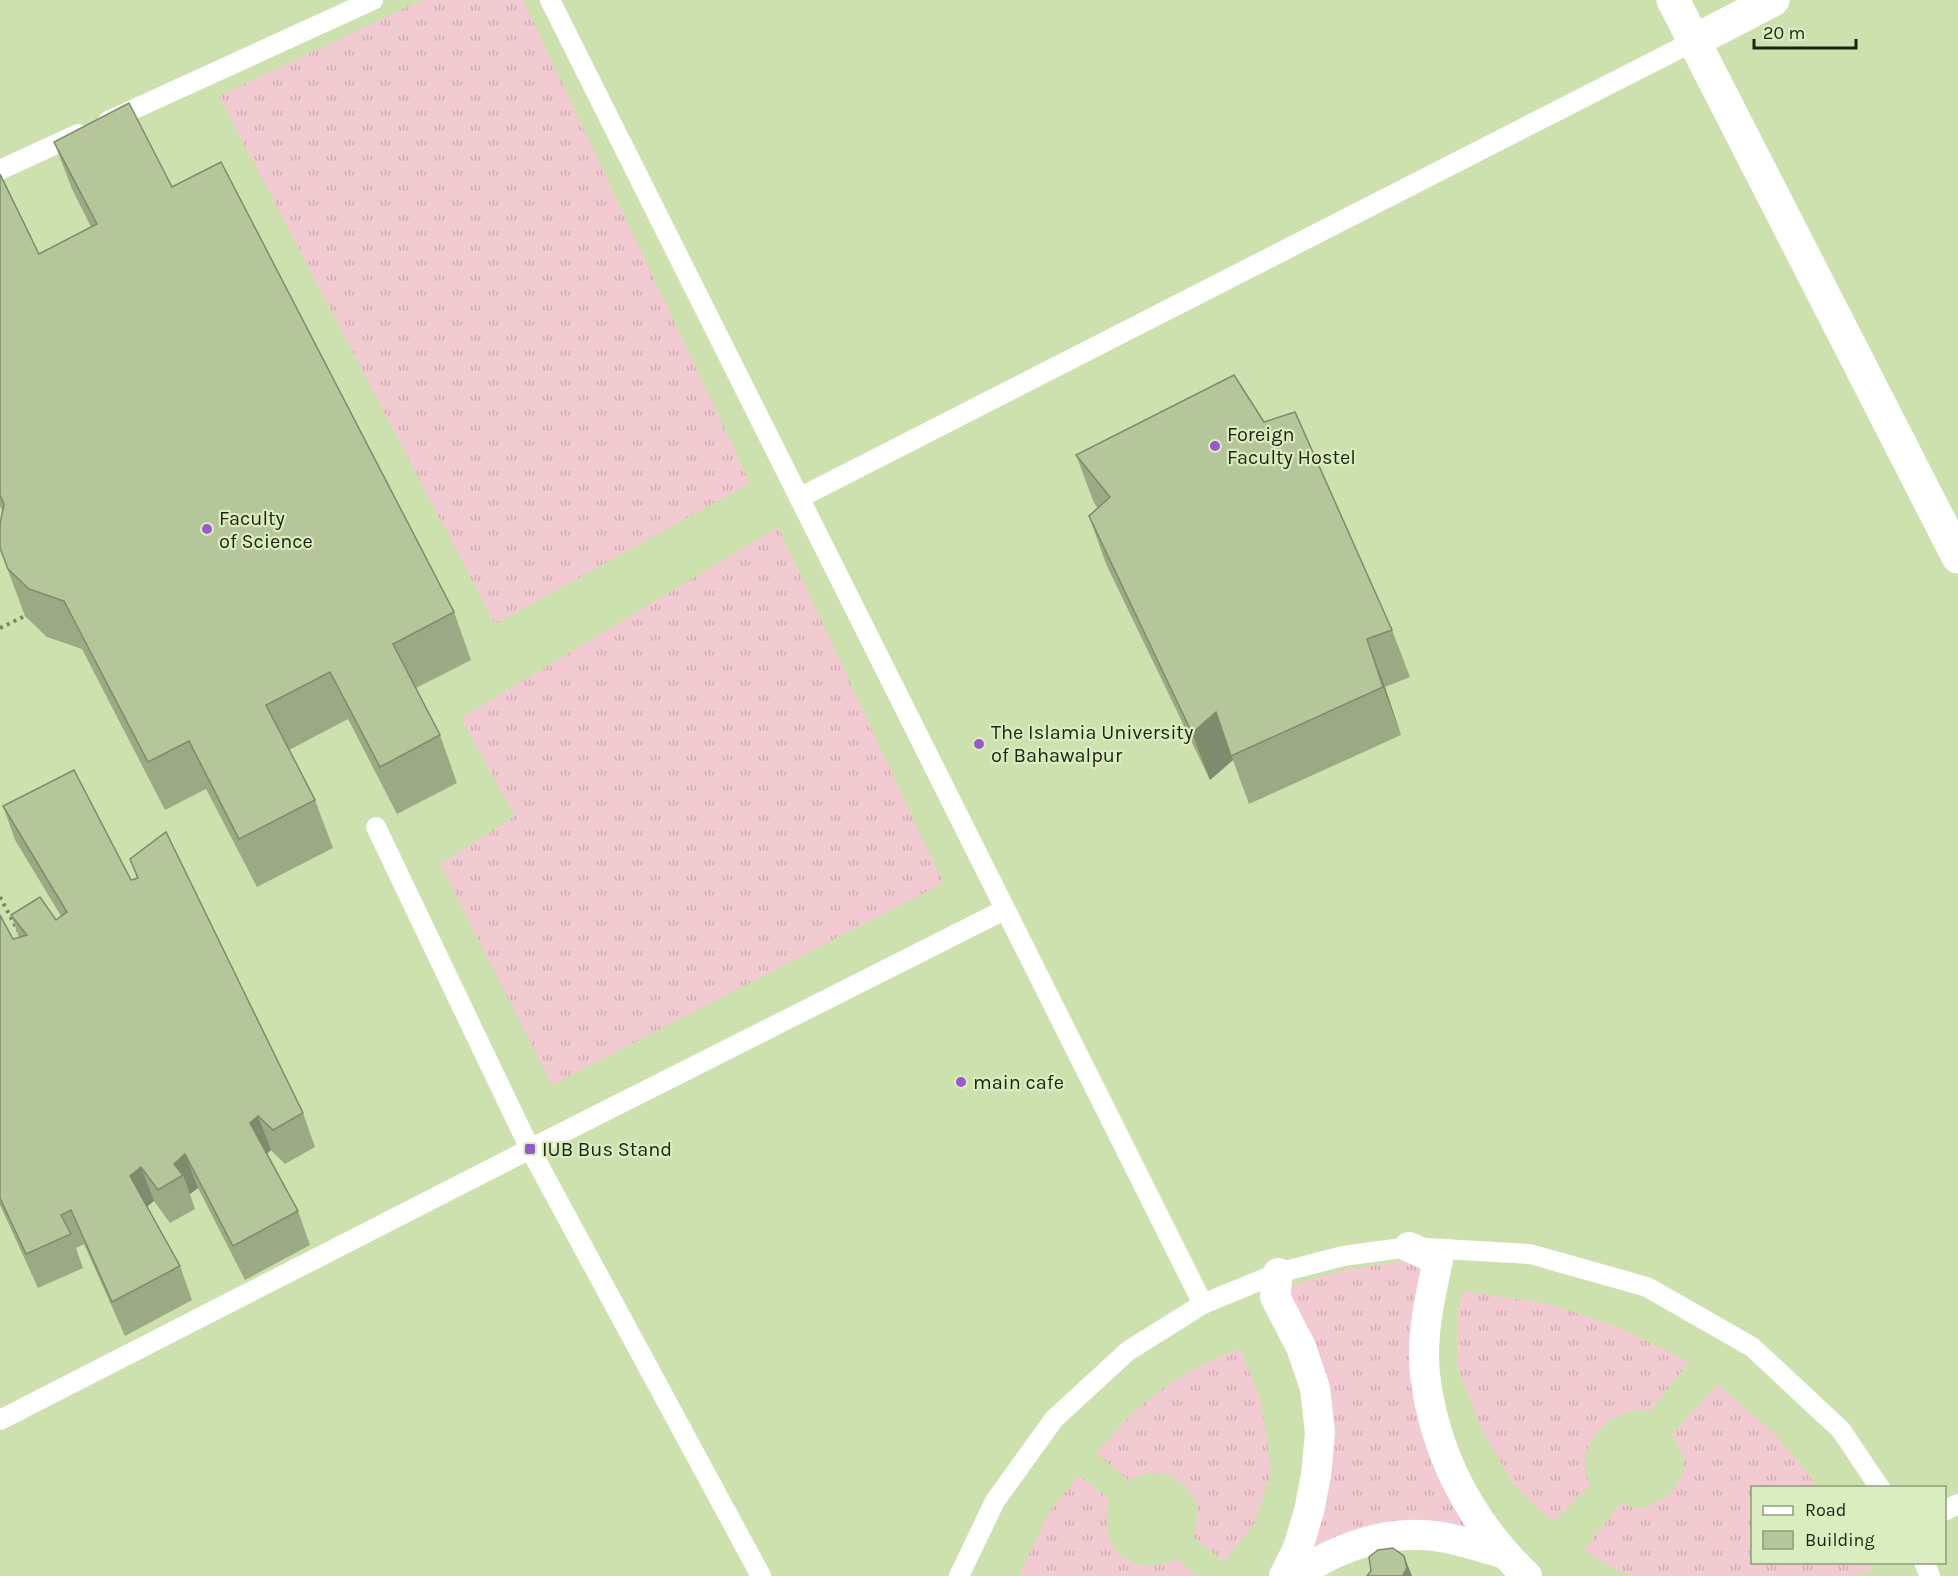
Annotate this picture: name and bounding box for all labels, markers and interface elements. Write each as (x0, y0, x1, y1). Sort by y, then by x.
scale bar (1754, 12, 1856, 50)
text: 20 m (1763, 22, 1805, 44)
place label: Foreign Faculty Hostel (1227, 423, 1356, 469)
marker: Foreign Faculty Hostel (1208, 439, 1222, 453)
place label: Faculty of Science (219, 507, 313, 553)
marker: Faculty of Science (200, 522, 214, 536)
place label: The Islamia University of Bahawalpur (991, 721, 1193, 767)
marker: The Islamia University of Bahawalpur (972, 737, 986, 751)
place label: main cafe (973, 1071, 1064, 1094)
marker: main cafe (954, 1075, 968, 1089)
place label: IUB Bus Stand (542, 1138, 672, 1161)
marker: IUB Bus Stand (523, 1142, 537, 1156)
legend (1751, 1486, 1946, 1564)
text: Road (1805, 1499, 1846, 1521)
text: Building (1805, 1529, 1875, 1551)

